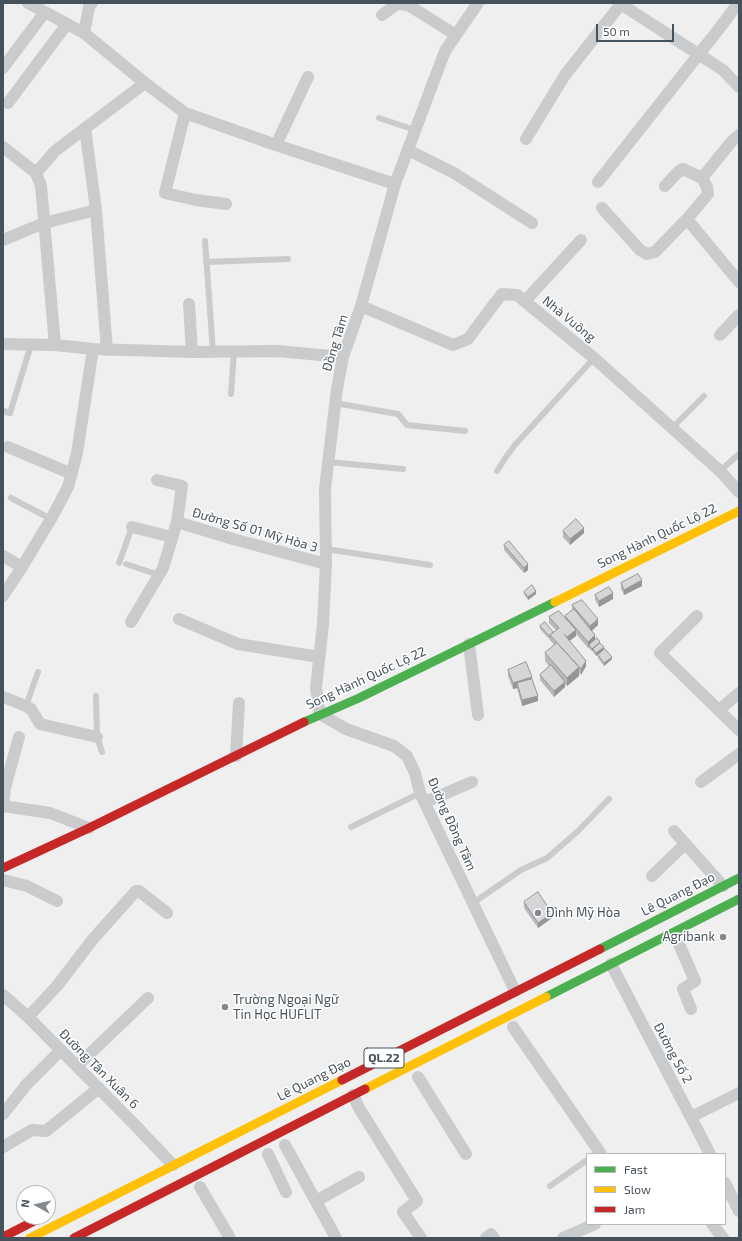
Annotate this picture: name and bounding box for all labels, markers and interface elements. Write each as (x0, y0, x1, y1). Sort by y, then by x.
scale bar (598, 16, 676, 42)
text: 50 m (603, 24, 630, 38)
street label: Nhà Vuông (539, 293, 599, 345)
street label: Đồng Tâm (319, 313, 351, 373)
street label: Song Hành Quốc Lộ 22 (595, 500, 719, 572)
street label: Đường Số 01 Mỹ Hòa 3 (191, 505, 319, 555)
street label: Song Hành Quốc Lộ 22 (304, 643, 428, 713)
street label: Đường Đồng Tâm (424, 775, 480, 873)
street label: Lê Quang Đạo (639, 869, 717, 919)
place label: Đình Mỹ Hòa (546, 905, 620, 921)
marker: Đình Mỹ Hòa (533, 908, 543, 918)
place label: Agribank (663, 929, 715, 945)
marker: Agribank (718, 932, 728, 942)
place label: Trường Ngoại Ngữ Tin Học HUFLIT (233, 992, 339, 1023)
marker: Trường Ngoại Ngữ Tin Học HUFLIT (220, 1002, 230, 1012)
street label: Đường Số 2 (650, 1020, 696, 1086)
street label: Đường Tân Xuân 6 (56, 1026, 142, 1112)
road number: QL.22 (364, 1048, 404, 1068)
street label: Lê Quang Đạo (275, 1054, 353, 1104)
legend (586, 1153, 726, 1225)
text: Fast (624, 1162, 647, 1176)
text: Slow (624, 1182, 651, 1196)
north arrow (16, 1185, 56, 1225)
text: N (18, 1199, 32, 1208)
text: Jam (624, 1202, 645, 1216)

